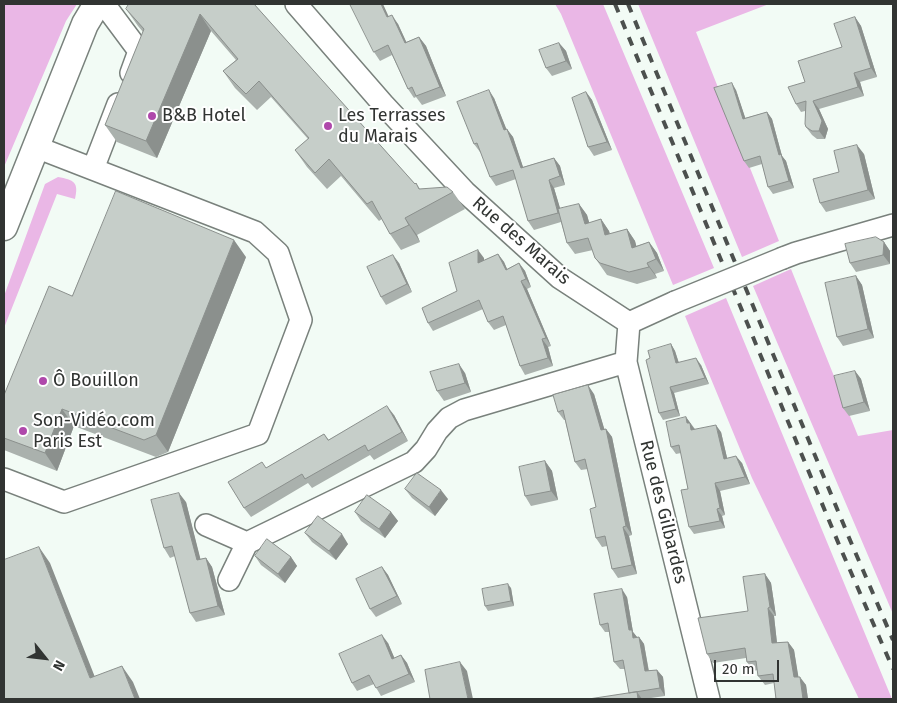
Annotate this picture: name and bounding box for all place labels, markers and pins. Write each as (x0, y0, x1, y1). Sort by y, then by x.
place label: B&B Hotel (162, 105, 246, 127)
place label: Les Terrasses du Marais (338, 105, 445, 148)
marker: B&B Hotel (146, 110, 158, 122)
marker: Les Terrasses du Marais (322, 120, 334, 132)
place label: Ô Bouillon (53, 370, 139, 392)
marker: Ô Bouillon (37, 375, 49, 387)
place label: Son-Vidéo.com Paris Est (33, 410, 155, 452)
marker: Son-Vidéo.com Paris Est (17, 425, 29, 437)

